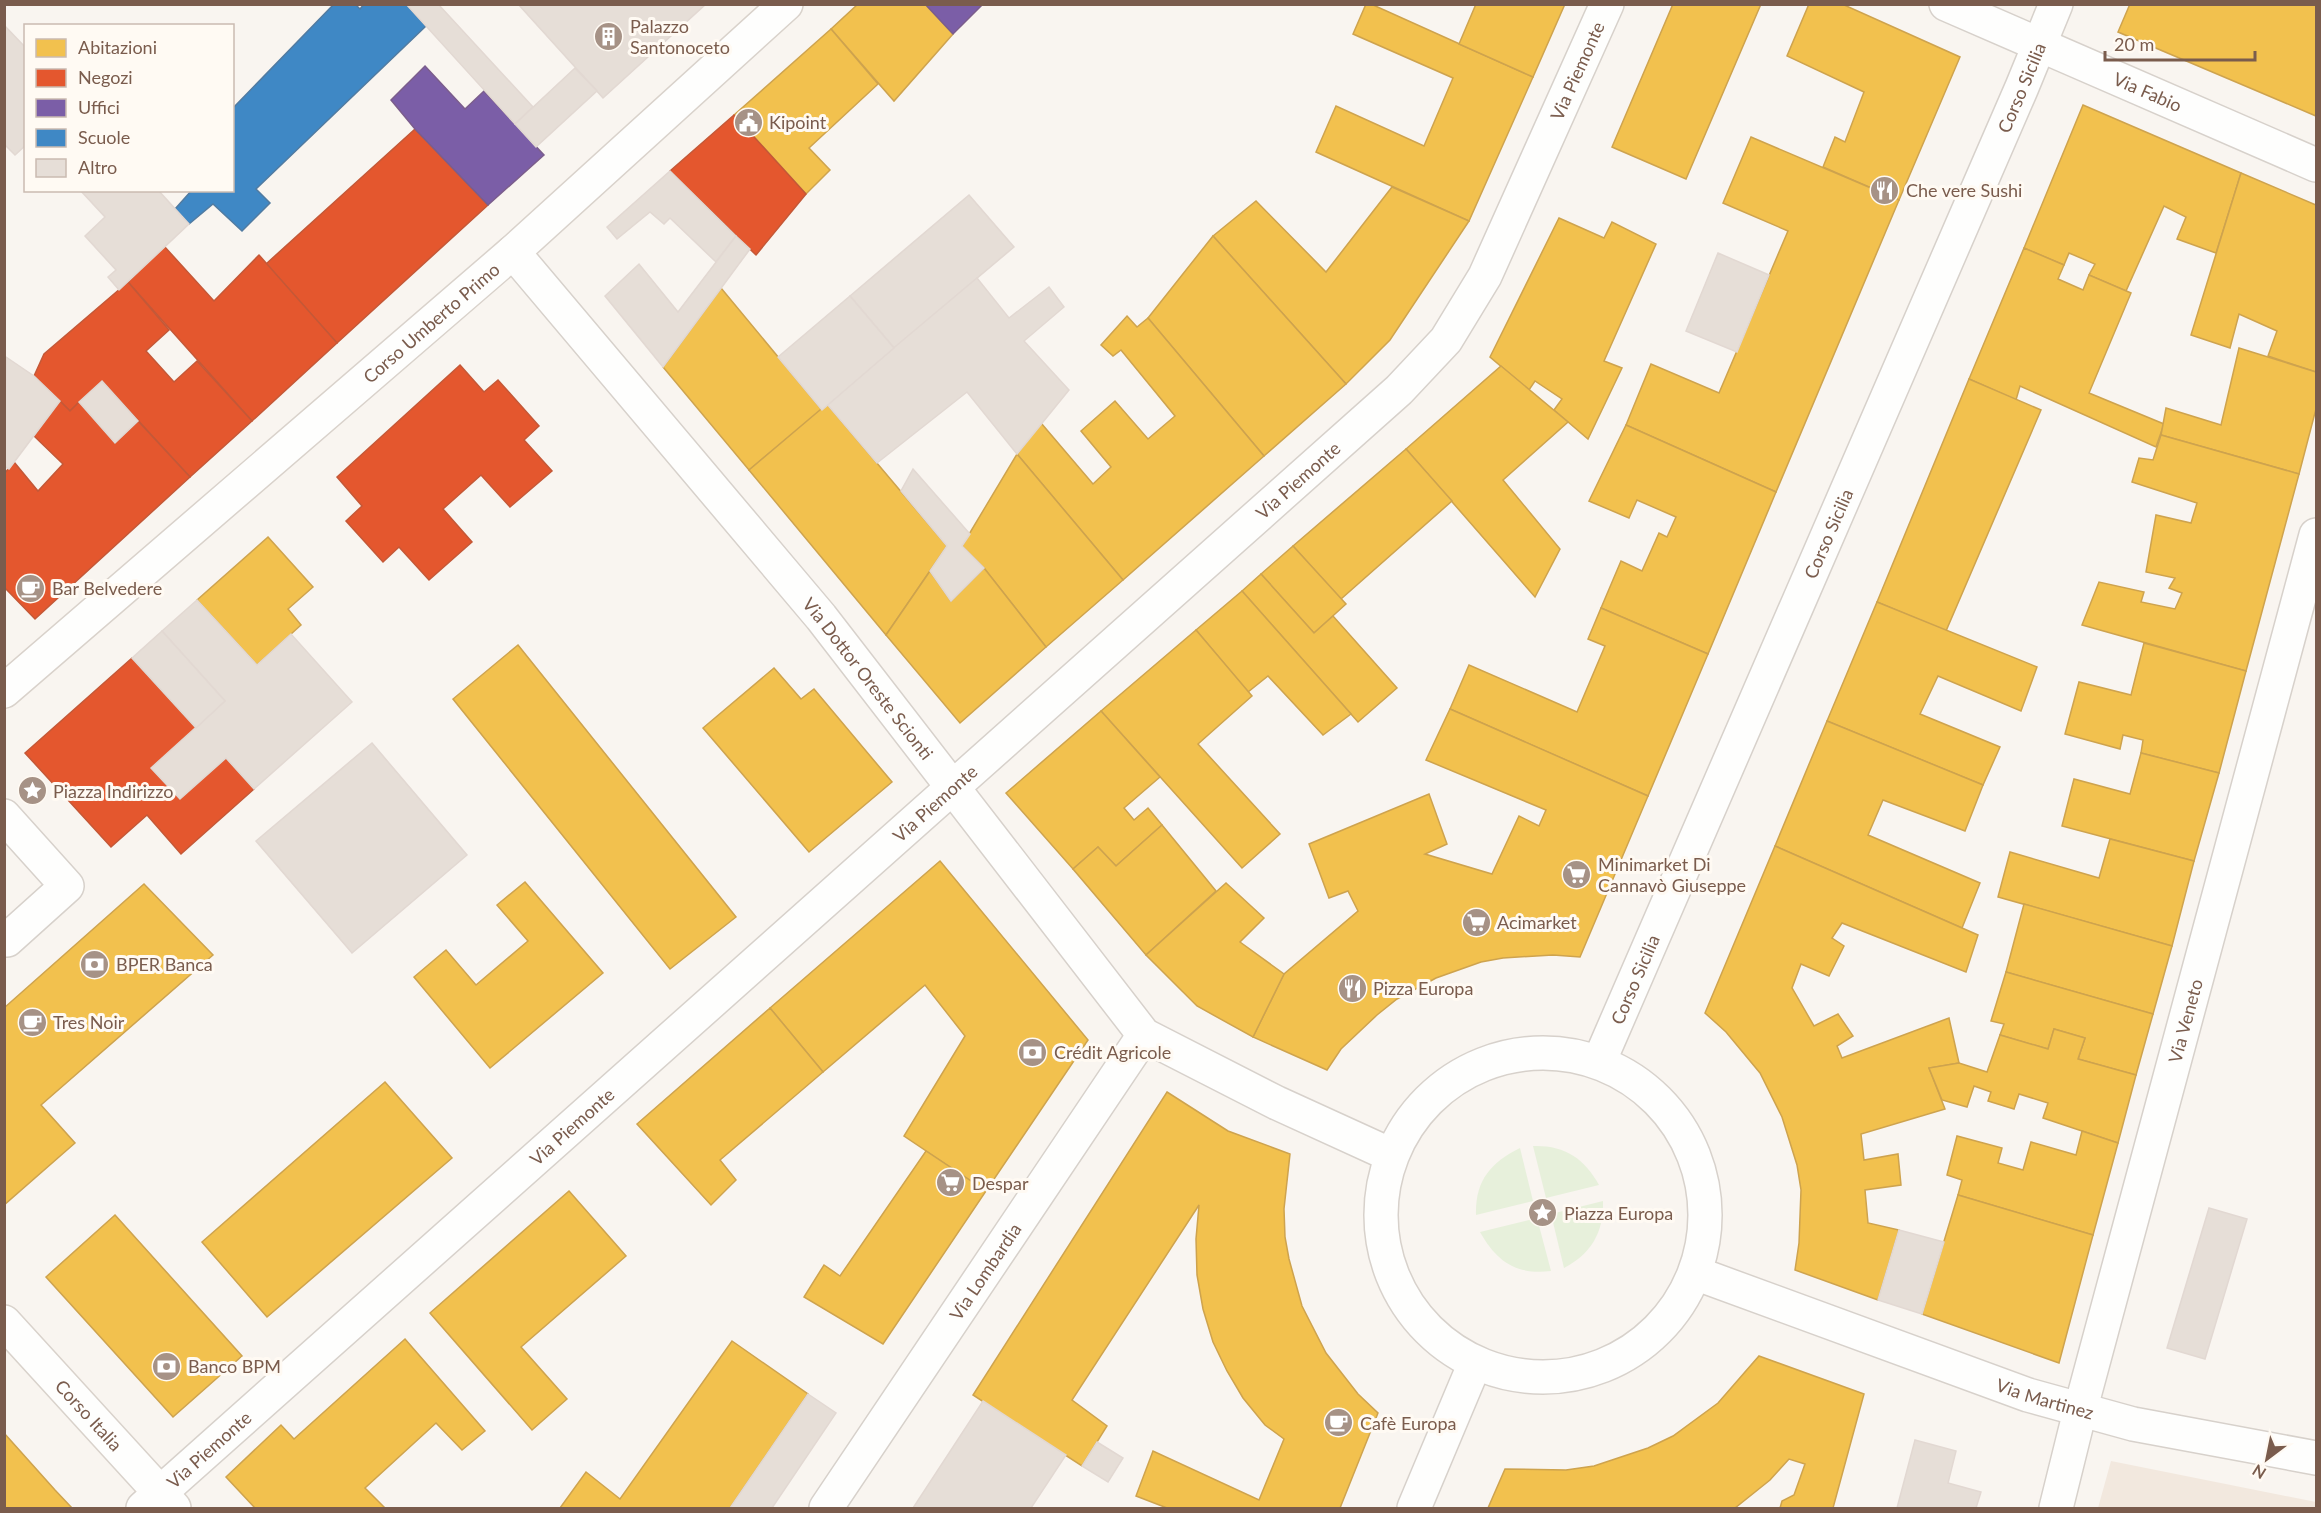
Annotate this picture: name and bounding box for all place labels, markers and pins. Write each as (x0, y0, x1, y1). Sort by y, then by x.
place label: Palazzo Santonoceto (630, 15, 730, 58)
building icon: Palazzo Santonoceto (593, 20, 625, 52)
public building icon: Kipoint (732, 106, 764, 138)
place label: Kipoint (769, 111, 827, 133)
restaurant icon: Che vere Sushi (1869, 174, 1901, 206)
place label: Che vere Sushi (1906, 179, 2022, 201)
cafe icon: Bar Belvedere (15, 572, 47, 604)
place label: Bar Belvedere (52, 577, 162, 599)
place icon: Piazza Indirizzo (16, 775, 48, 807)
place label: Piazza Indirizzo (53, 780, 173, 802)
place label: Minimarket Di Cannavò Giuseppe (1598, 853, 1746, 896)
supermarket icon: Minimarket Di Cannavò Giuseppe (1561, 858, 1593, 890)
supermarket icon: Acimarket (1460, 906, 1492, 938)
place label: Acimarket (1497, 911, 1577, 933)
bank icon: BPER Banca (79, 948, 111, 980)
place label: BPER Banca (116, 953, 213, 975)
restaurant icon: Pizza Europa (1336, 972, 1368, 1004)
place label: Pizza Europa (1373, 977, 1473, 999)
cafe icon: Tres Noir (16, 1006, 48, 1038)
place label: Tres Noir (53, 1011, 125, 1033)
bank icon: Crédit Agricole (1017, 1036, 1049, 1068)
place label: Crédit Agricole (1054, 1041, 1171, 1063)
supermarket icon: Despar (935, 1167, 967, 1199)
place label: Despar (972, 1172, 1029, 1194)
place icon: Piazza Europa (1527, 1197, 1559, 1229)
place label: Piazza Europa (1564, 1202, 1673, 1224)
bank icon: Banco BPM (151, 1350, 183, 1382)
place label: Banco BPM (188, 1355, 281, 1377)
cafe icon: Cafè Europa (1323, 1407, 1355, 1439)
place label: Cafè Europa (1360, 1412, 1456, 1434)

